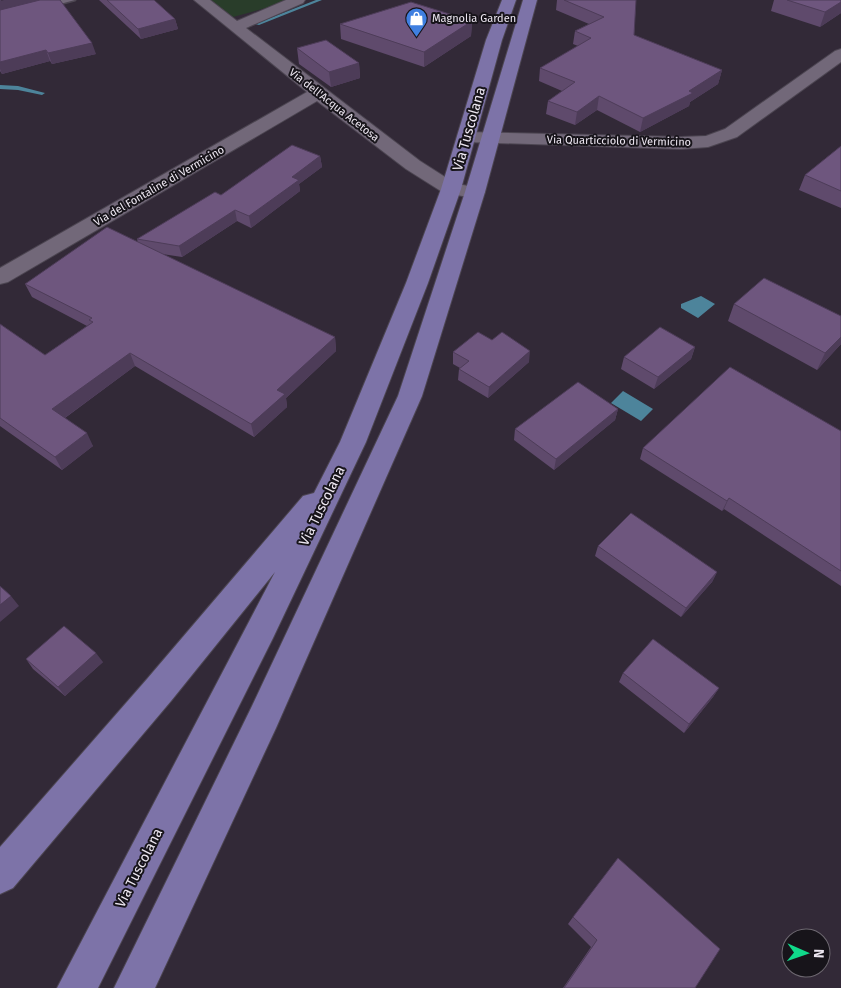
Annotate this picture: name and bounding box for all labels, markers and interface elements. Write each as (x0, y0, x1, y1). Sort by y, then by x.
shop icon: Magnolia Garden (404, 6, 428, 37)
place label: Magnolia Garden (432, 12, 516, 25)
street label: Via dell'Acqua Acetosa (286, 66, 382, 144)
street label: Via Tuscolana (449, 85, 489, 173)
street label: Via Quarticciolo di Vermicino (547, 133, 691, 149)
street label: Via del Fontaline di Vermicino (91, 143, 227, 229)
street label: Via Tuscolana (295, 463, 349, 549)
street label: Via Tuscolana (112, 826, 166, 910)
north arrow (781, 928, 831, 978)
text: N (810, 948, 827, 958)

